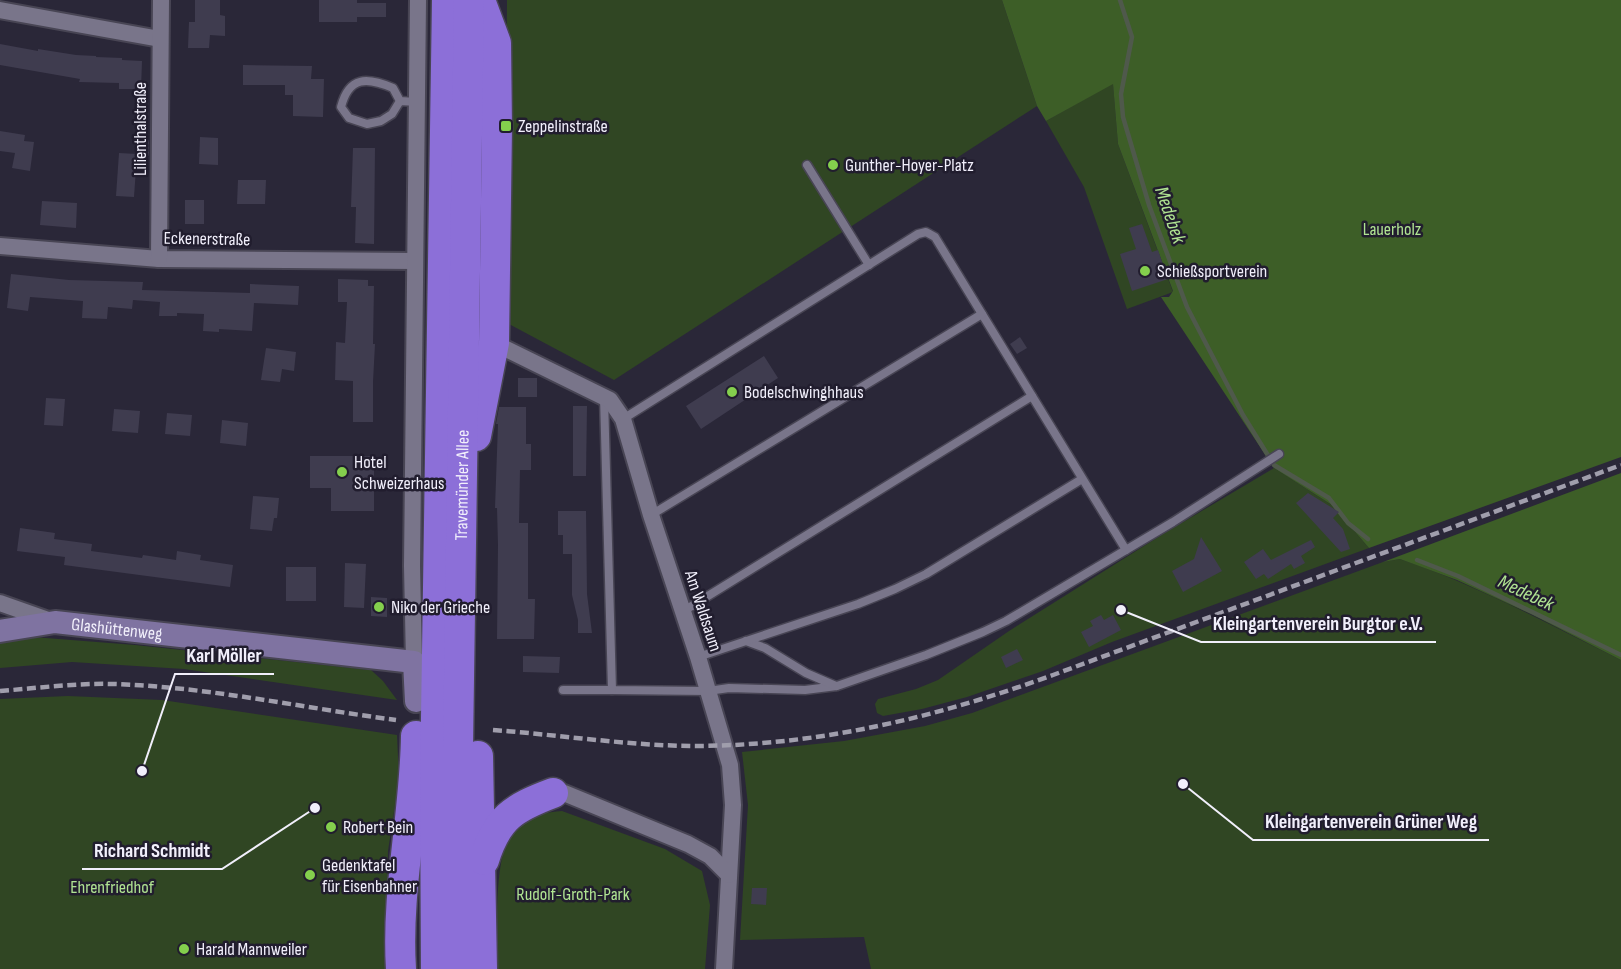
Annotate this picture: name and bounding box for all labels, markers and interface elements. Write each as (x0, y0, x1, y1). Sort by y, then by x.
street label: Lilienthalstraße (130, 82, 151, 176)
place label: Zeppelinstraße (518, 116, 608, 137)
marker: Zeppelinstraße (499, 119, 513, 133)
place label: Gunther-Hoyer-Platz (845, 155, 974, 176)
marker: Gunther-Hoyer-Platz (826, 158, 840, 172)
water label: Medebek (1149, 183, 1191, 247)
park label: Lauerholz (1363, 219, 1422, 240)
street label: Eckenerstraße (163, 228, 251, 250)
place label: Schießsportverein (1157, 261, 1267, 282)
marker: Schießsportverein (1138, 264, 1152, 278)
place label: Bodelschwinghhaus (744, 382, 864, 403)
marker: Bodelschwinghhaus (725, 385, 739, 399)
street label: Travemünder Allee (451, 430, 473, 540)
place label: Hotel Schweizerhaus (354, 452, 444, 494)
marker: Hotel Schweizerhaus (335, 465, 349, 479)
street label: Am Waldsaum (680, 567, 726, 654)
water label: Medebek (1494, 570, 1558, 617)
place label: Niko der Grieche (391, 597, 490, 618)
marker: Niko der Grieche (372, 600, 386, 614)
callout: Kleingartenverein Burgtor e.V. (1201, 604, 1436, 642)
text: Kleingartenverein Burgtor e.V. (1213, 612, 1423, 636)
street label: Glashüttenweg (70, 613, 163, 644)
callout: Karl Möller (175, 636, 274, 674)
text: Karl Möller (186, 644, 262, 668)
callout: Kleingartenverein Grüner Weg (1253, 802, 1489, 840)
text: Kleingartenverein Grüner Weg (1265, 810, 1478, 834)
place label: Robert Bein (343, 817, 413, 838)
marker: Robert Bein (324, 820, 338, 834)
callout: Richard Schmidt (82, 831, 222, 869)
text: Richard Schmidt (94, 839, 211, 863)
place label: Gedenktafel für Eisenbahner (322, 855, 417, 897)
marker: Gedenktafel für Eisenbahner (303, 868, 317, 882)
park label: Ehrenfriedhof (70, 877, 155, 898)
park label: Rudolf-Groth-Park (516, 884, 630, 905)
place label: Harald Mannweiler (196, 939, 307, 960)
marker: Harald Mannweiler (177, 942, 191, 956)

